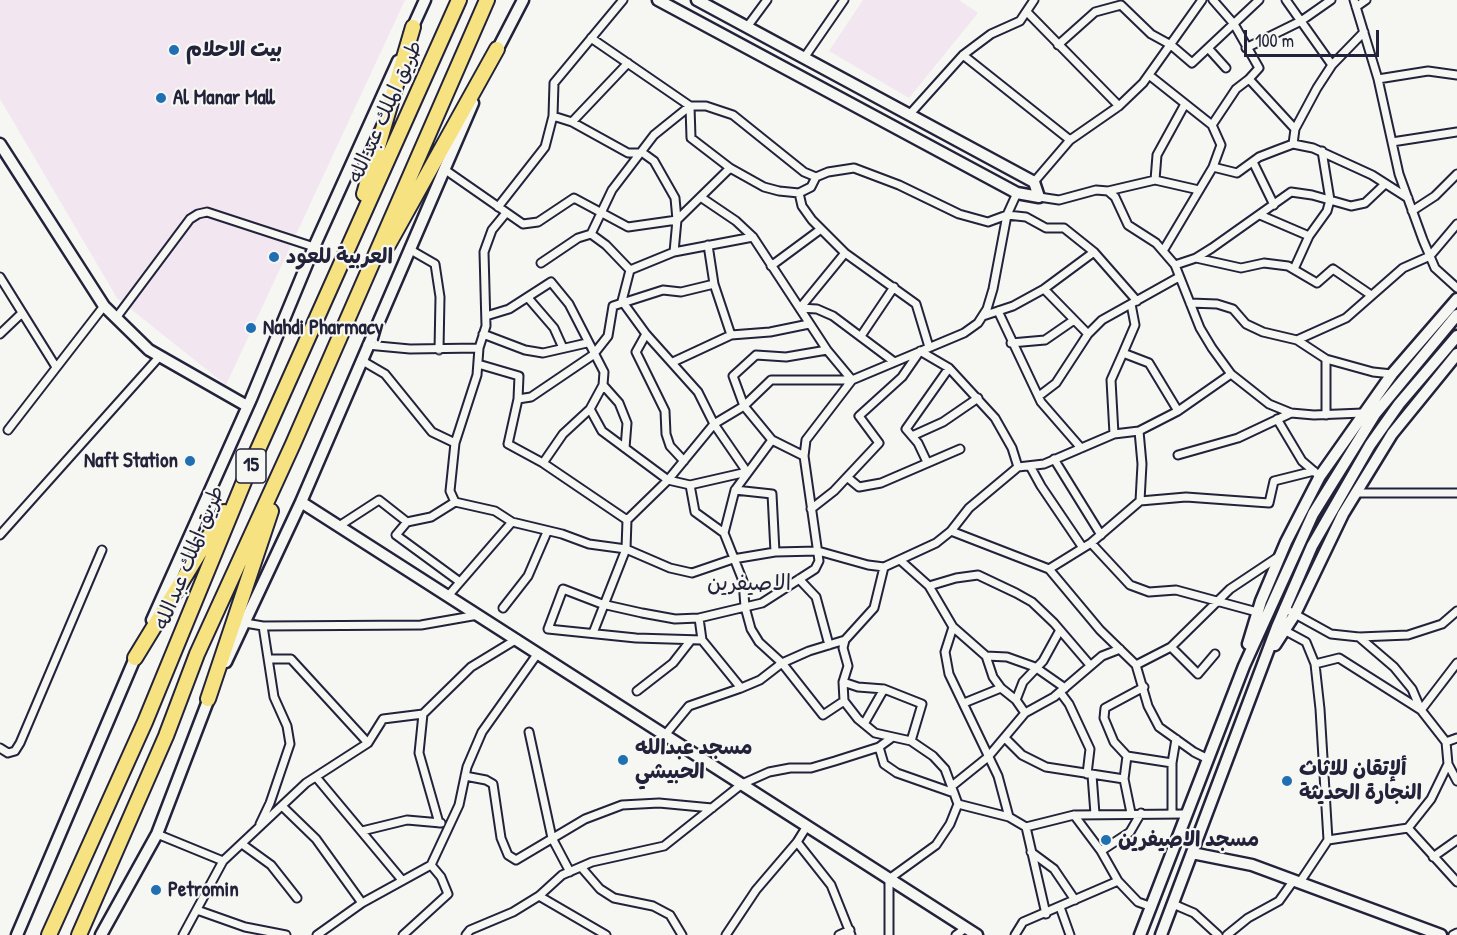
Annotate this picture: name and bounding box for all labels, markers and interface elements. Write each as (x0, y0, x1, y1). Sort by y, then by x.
scale bar (1247, 18, 1382, 56)
text: 100 m (1255, 28, 1294, 53)
place label: بيت الاحلام (186, 37, 282, 63)
street label: طريق الملك عبدالله (343, 37, 429, 187)
marker: بيت الاحلام (167, 43, 181, 57)
place label: Al Manar Mall (173, 85, 275, 111)
marker: Al Manar Mall (154, 91, 168, 105)
place label: العربية للعود (286, 244, 393, 270)
marker: العربية للعود (267, 250, 281, 264)
place label: Nahdi Pharmacy (263, 315, 384, 341)
marker: Nahdi Pharmacy (244, 321, 258, 335)
place label: Naft Station (84, 448, 178, 474)
road number: 15 (236, 449, 266, 483)
marker: Naft Station (183, 454, 197, 468)
street label: طريق الملك عبدالله (150, 482, 230, 634)
district label: الاصيفرين (707, 571, 791, 597)
place label: مسجد عبدالله الحبيشي (635, 735, 752, 785)
marker: مسجد عبدالله الحبيشي (616, 753, 630, 767)
place label: ألإتقان للاثاث النجارة الحديثة (1299, 756, 1422, 806)
marker: ألإتقان للاثاث النجارة الحديثة (1280, 774, 1294, 788)
place label: مسجد الاصيفرين (1118, 827, 1259, 853)
marker: مسجد الاصيفرين (1099, 833, 1113, 847)
place label: Petromin (168, 877, 239, 903)
marker: Petromin (149, 883, 163, 897)

